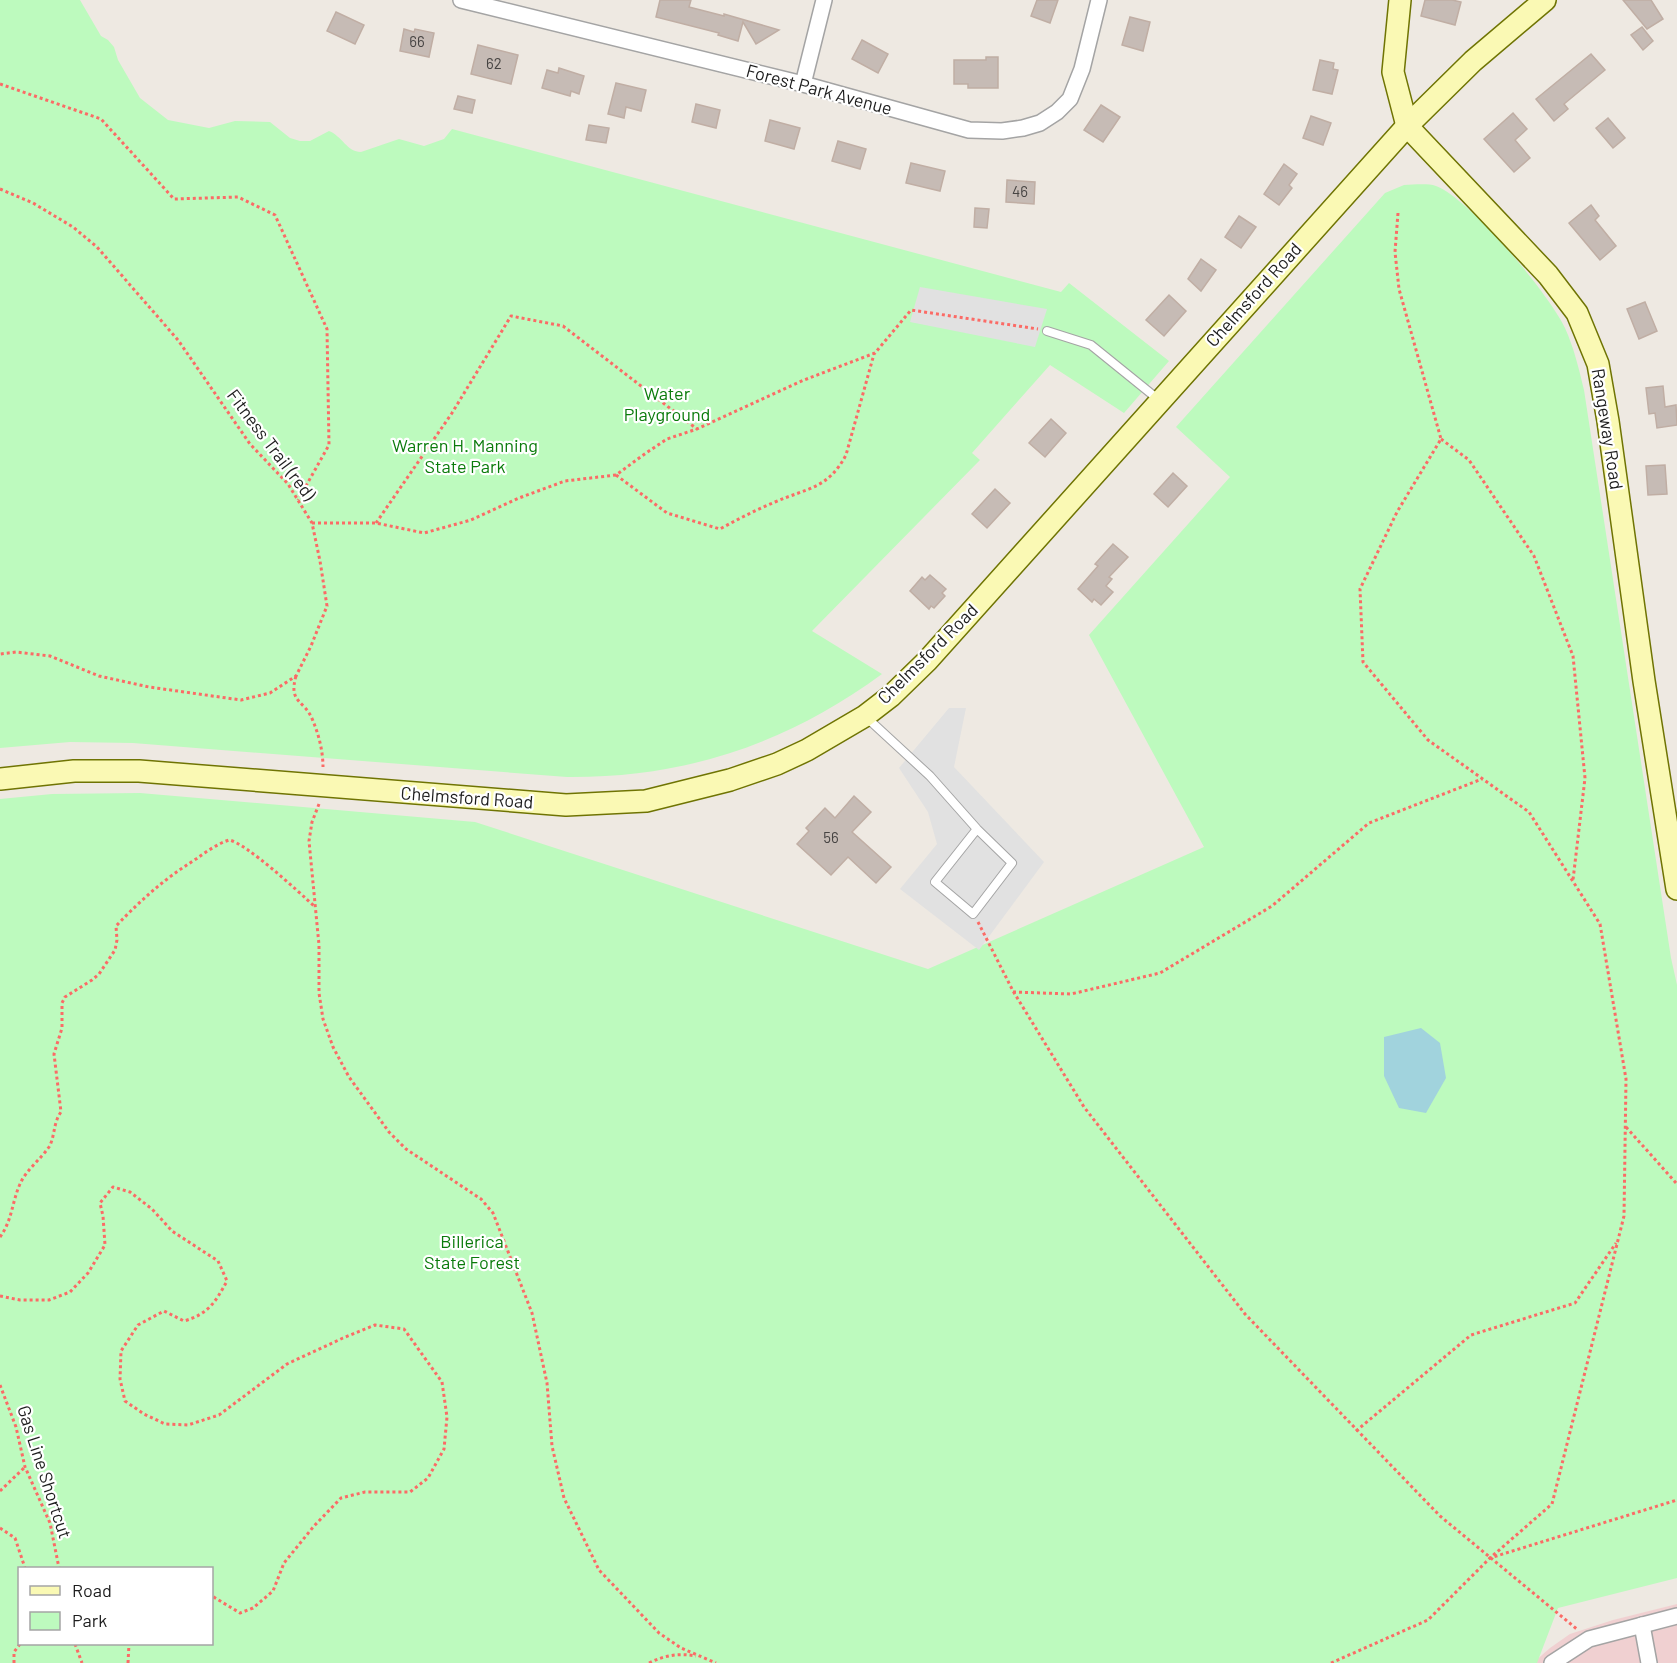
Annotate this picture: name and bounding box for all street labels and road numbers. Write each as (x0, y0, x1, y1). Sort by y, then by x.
street label: Forest Park Avenue (744, 59, 895, 119)
street label: Chelmsford Road (1201, 238, 1306, 351)
street label: Rangeway Road (1588, 367, 1628, 491)
street label: Fitness Trail (red) (223, 384, 321, 505)
street label: Chelmsford Road (873, 599, 982, 708)
street label: Chelmsford Road (400, 781, 534, 813)
street label: Gas Line Shortcut (13, 1402, 77, 1541)

